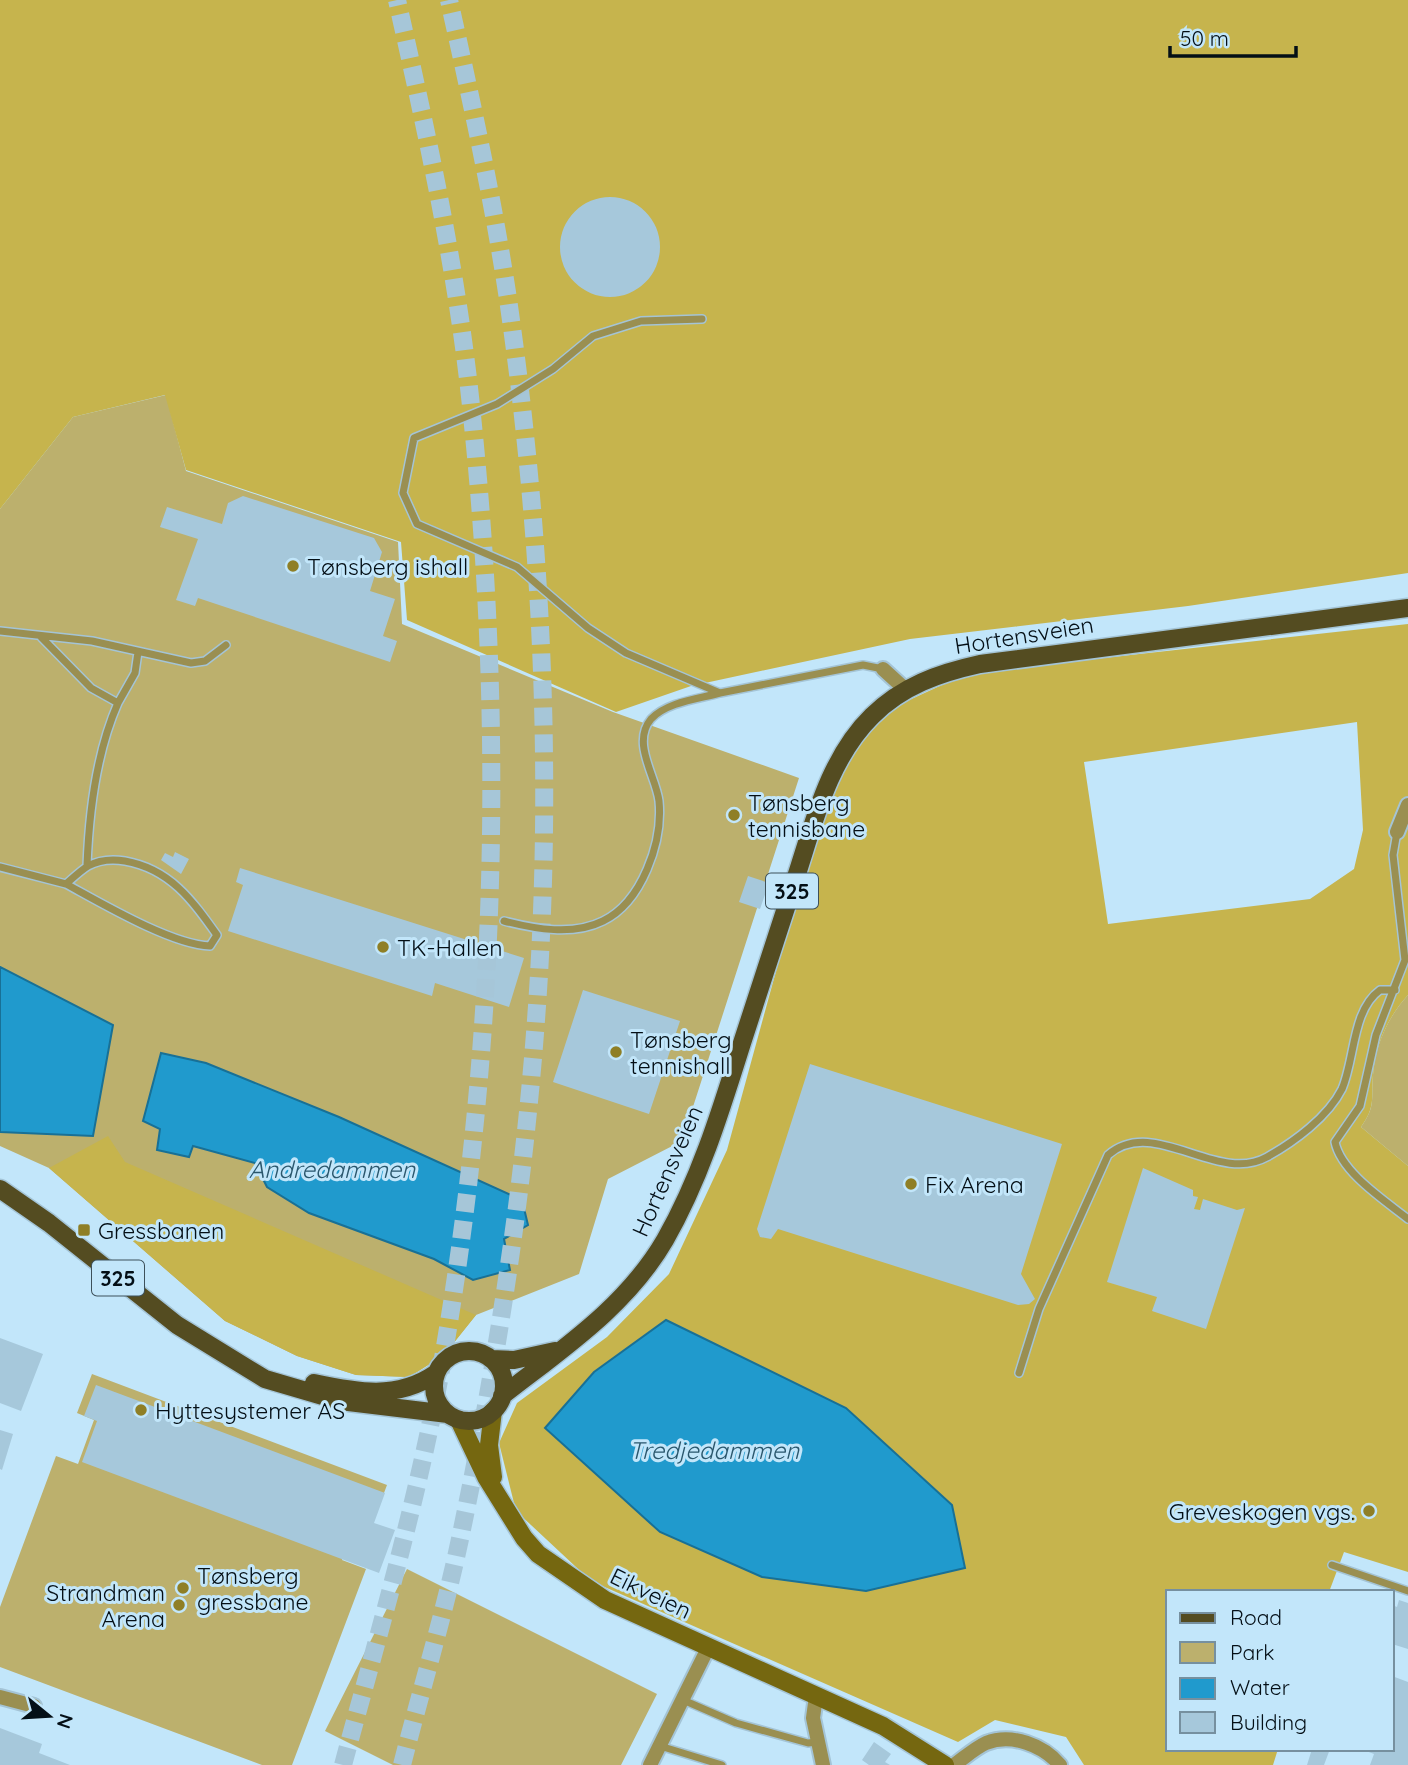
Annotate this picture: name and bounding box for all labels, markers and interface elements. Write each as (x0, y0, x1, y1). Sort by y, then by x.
scale bar (1170, 14, 1296, 58)
text: 50 m (1180, 25, 1229, 51)
place label: Tønsberg ishall (307, 552, 468, 581)
marker: Tønsberg ishall (285, 558, 301, 574)
street label: Hortensveien (952, 610, 1096, 660)
place label: Tønsberg tennisbane (748, 788, 865, 843)
marker: Tønsberg tennisbane (726, 807, 742, 823)
road number: 325 (766, 874, 818, 908)
place label: TK-Hallen (397, 933, 503, 962)
marker: TK-Hallen (375, 939, 391, 955)
place label: Tønsberg tennishall (630, 1025, 732, 1080)
marker: Tønsberg tennishall (608, 1044, 624, 1060)
street label: Hortensveien (625, 1101, 709, 1241)
water label: Andredammen (249, 1154, 416, 1184)
place label: Fix Arena (925, 1170, 1024, 1199)
marker: Fix Arena (903, 1176, 919, 1192)
place label: Gressbanen (98, 1216, 224, 1245)
marker: Gressbanen (76, 1222, 92, 1238)
road number: 325 (92, 1260, 144, 1296)
place label: Hyttesystemer AS (155, 1396, 345, 1425)
marker: Hyttesystemer AS (133, 1402, 149, 1418)
water label: Tredjedammen (629, 1435, 800, 1465)
place label: Greveskogen vgs. (1169, 1497, 1355, 1526)
marker: Greveskogen vgs. (1361, 1503, 1377, 1519)
place label: Tønsberg gressbane (197, 1561, 308, 1616)
street label: Eikveien (606, 1561, 696, 1625)
place label: Strandman Arena (46, 1578, 165, 1633)
marker: Tønsberg gressbane (175, 1580, 191, 1596)
legend (1166, 1590, 1394, 1751)
marker: Strandman Arena (171, 1597, 187, 1613)
text: Road (1230, 1604, 1282, 1630)
text: Park (1230, 1639, 1274, 1665)
text: Water (1230, 1674, 1290, 1700)
north arrow (14, 1681, 84, 1751)
text: Building (1230, 1709, 1307, 1735)
text: N (52, 1711, 79, 1732)

